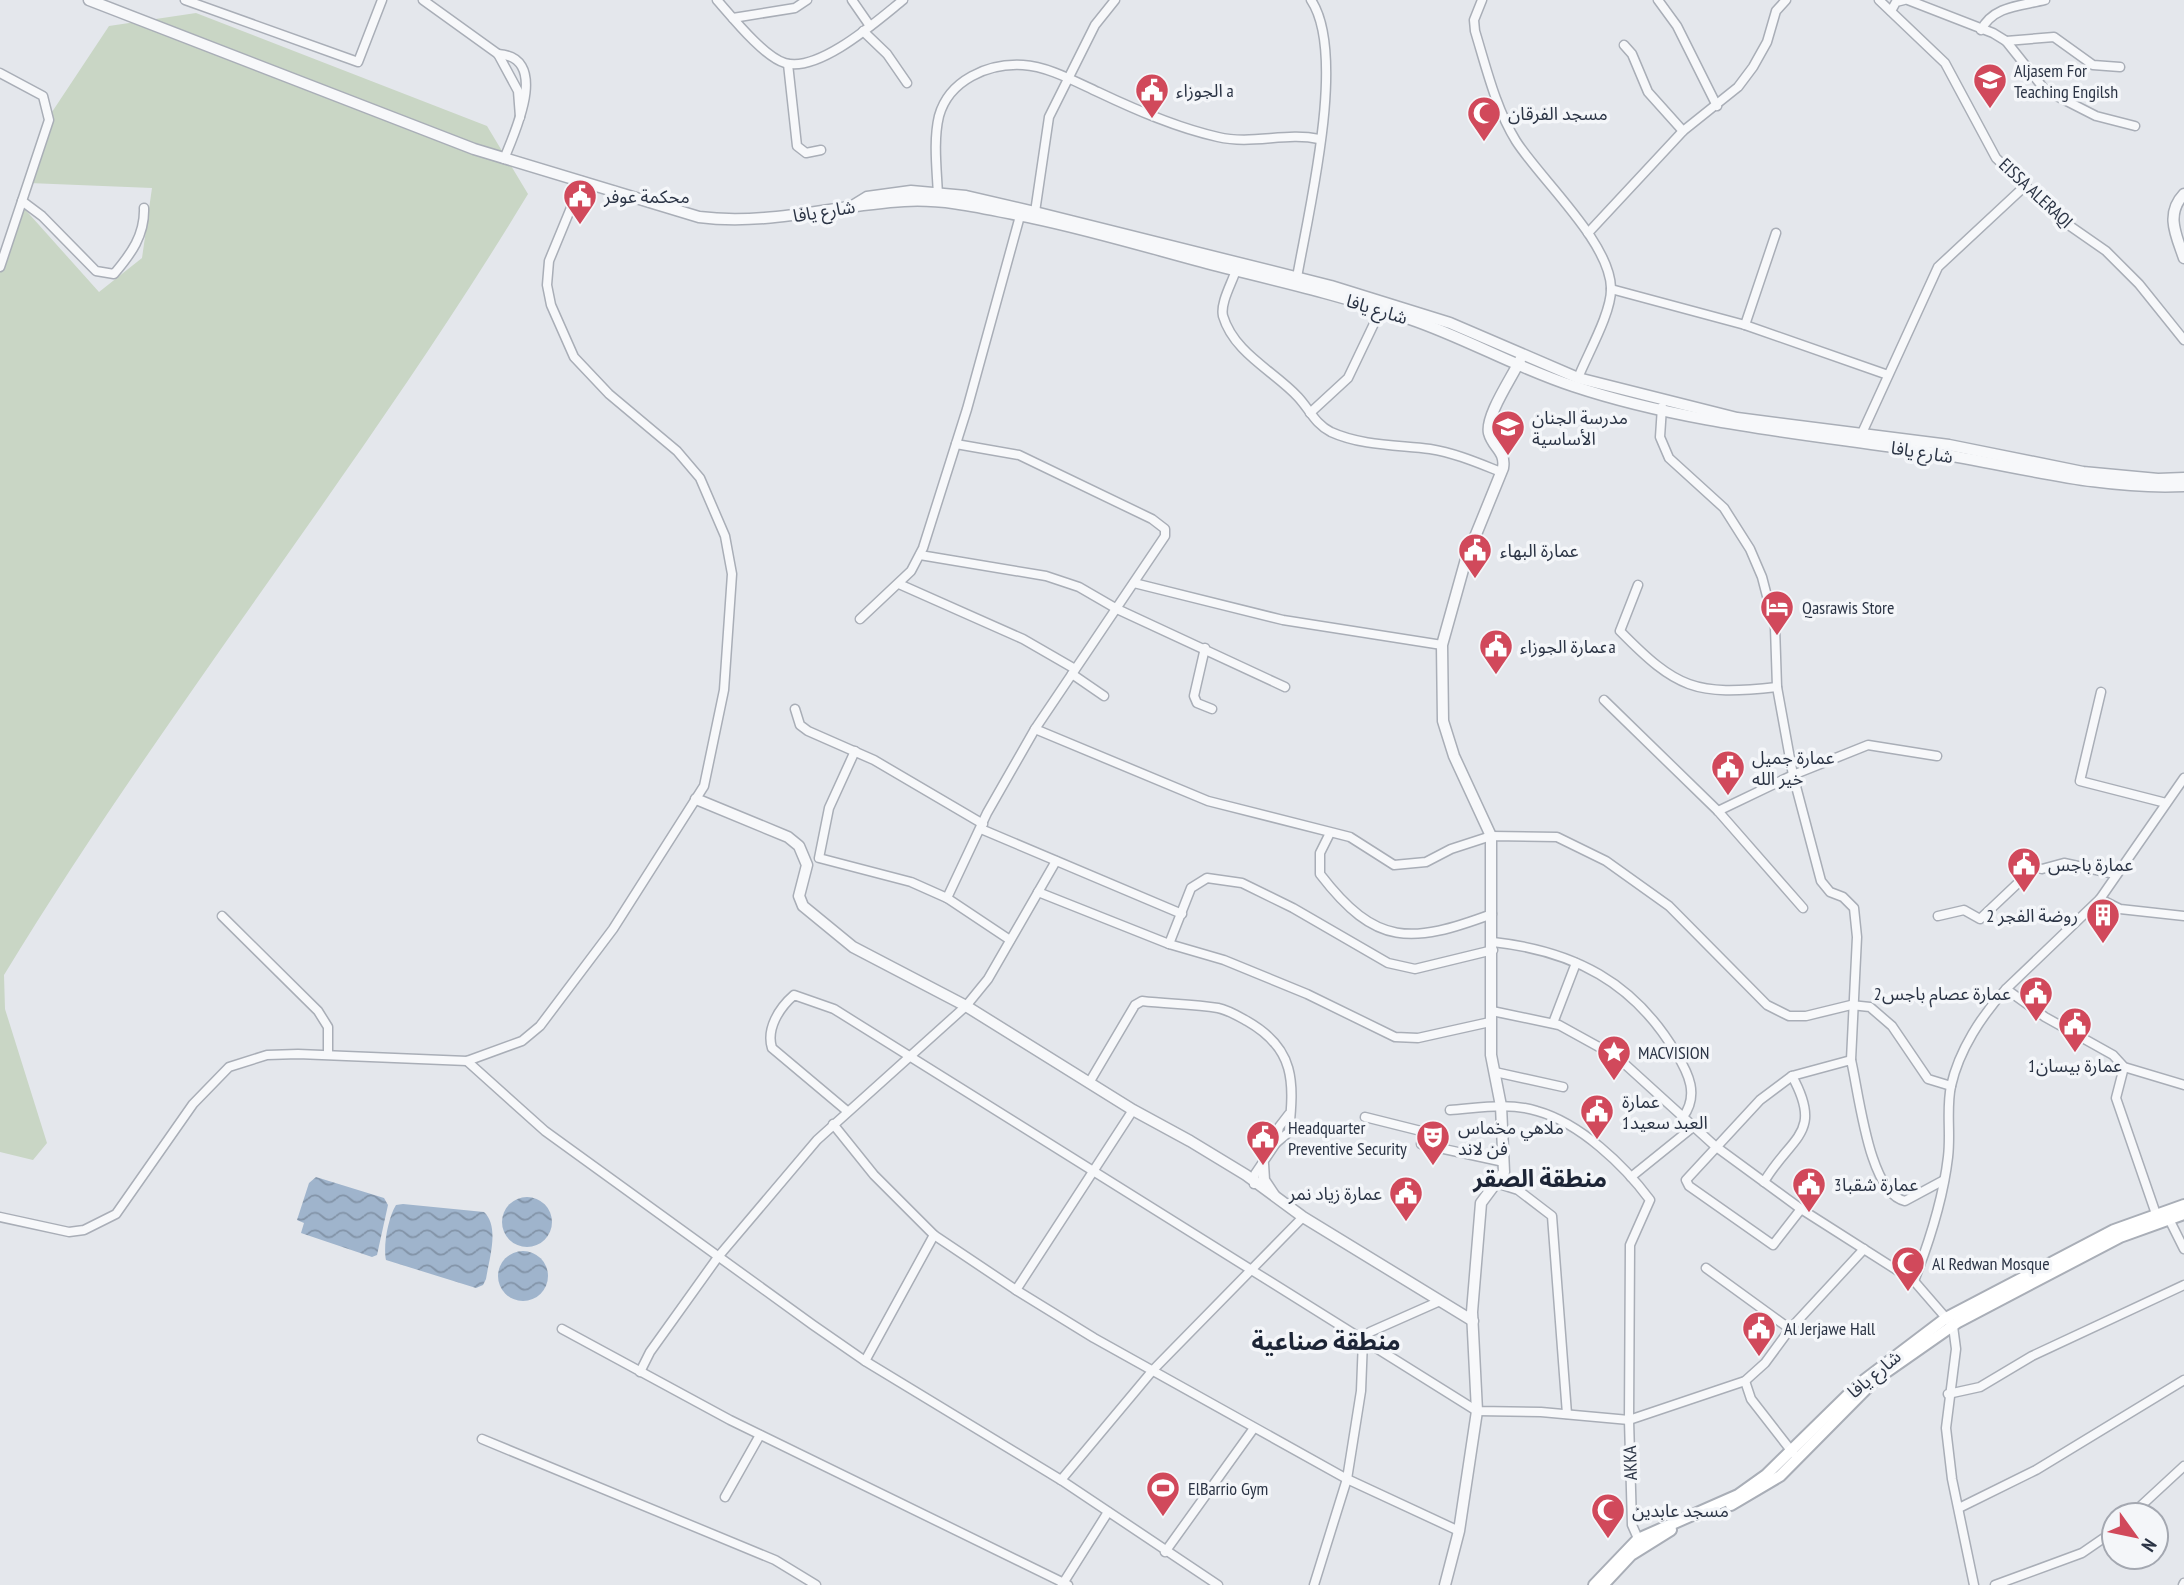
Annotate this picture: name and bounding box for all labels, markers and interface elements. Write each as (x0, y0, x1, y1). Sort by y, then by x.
place label: Aljasem For Teaching Engilsh (2014, 59, 2118, 103)
school or university icon: Aljasem For Teaching Engilsh (1971, 61, 2009, 110)
public building icon: الجوزاء a (1133, 71, 1171, 120)
place label: الجوزاء a (1176, 79, 1234, 102)
mosque icon: مسجد الفرقان (1465, 94, 1503, 143)
place label: مسجد الفرقان (1508, 102, 1608, 125)
street label: EISSA ALERAQI (1994, 153, 2078, 233)
public building icon: محكمة عوفر (561, 177, 599, 226)
place label: محكمة عوفر (603, 185, 690, 208)
street label: شارع يافا (791, 195, 857, 230)
street label: شارع يافا (1343, 289, 1410, 332)
place label: مدرسة الجنان الأساسية (1532, 406, 1628, 450)
school or university icon: مدرسة الجنان الأساسية (1489, 408, 1527, 457)
street label: شارع يافا (1889, 436, 1955, 471)
public building icon: عمارة البهاء (1456, 531, 1494, 580)
place label: عمارة البهاء (1500, 539, 1579, 562)
hotel icon: Qasrawis Store (1758, 588, 1796, 637)
place label: Qasrawis Store (1802, 596, 1894, 619)
public building icon: عمارة الجوزاءa (1477, 627, 1515, 676)
place label: عمارة الجوزاءa (1520, 635, 1616, 658)
place label: عمارة جميل خير الله (1752, 746, 1835, 790)
public building icon: عمارة جميل خير الله (1709, 748, 1747, 797)
public building icon: عمارة باجس (2005, 845, 2043, 894)
place label: عمارة باجس (2048, 853, 2133, 876)
building icon: روضة الفجر 2 (2084, 896, 2122, 945)
place label: روضة الفجر 2 (1986, 904, 2078, 927)
public building icon: عمارة عصام باجس2 (2017, 974, 2055, 1023)
place label: عمارة عصام باجس2 (1874, 982, 2011, 1008)
public building icon: عمارة بيسان1 (2056, 1005, 2094, 1054)
place icon: MACVISION (1595, 1033, 1633, 1082)
place label: MACVISION (1638, 1041, 1709, 1064)
place label: عمارة بيسان1 (2028, 1054, 2122, 1077)
place label: عمارة العبد سعيد1 (1622, 1090, 1708, 1134)
public building icon: عمارة العبد سعيد1 (1578, 1092, 1616, 1141)
place label: Headquarter Preventive Security (1288, 1116, 1407, 1160)
place label: ملاهي مخماس فن لاند (1458, 1116, 1564, 1160)
public building icon: Headquarter Preventive Security (1244, 1118, 1282, 1167)
theatre icon: ملاهي مخماس فن لاند (1414, 1118, 1452, 1167)
district label: منطقة الصقر (1472, 1163, 1607, 1194)
public building icon: عمارة شقبا3 (1790, 1165, 1828, 1214)
place label: عمارة شقبا3 (1834, 1173, 1918, 1196)
public building icon: عمارة زياد نمر (1387, 1174, 1425, 1223)
place label: عمارة زياد نمر (1288, 1182, 1382, 1205)
mosque icon: Al Redwan Mosque (1889, 1244, 1927, 1293)
place label: Al Redwan Mosque (1932, 1252, 2050, 1275)
public building icon: Al Jerjawe Hall (1740, 1309, 1778, 1358)
place label: Al Jerjawe Hall (1784, 1317, 1876, 1340)
district label: منطقة صناعية (1251, 1326, 1401, 1357)
street label: شارع يافا (1843, 1345, 1907, 1405)
street label: AKKA (1618, 1445, 1642, 1481)
sports icon: ElBarrio Gym (1144, 1469, 1182, 1518)
place label: ElBarrio Gym (1188, 1477, 1268, 1500)
mosque icon: مسجد عابدين (1589, 1491, 1627, 1540)
place label: مسجد عابدين (1632, 1499, 1729, 1522)
north arrow (2100, 1501, 2170, 1571)
text: N (2136, 1534, 2162, 1556)

